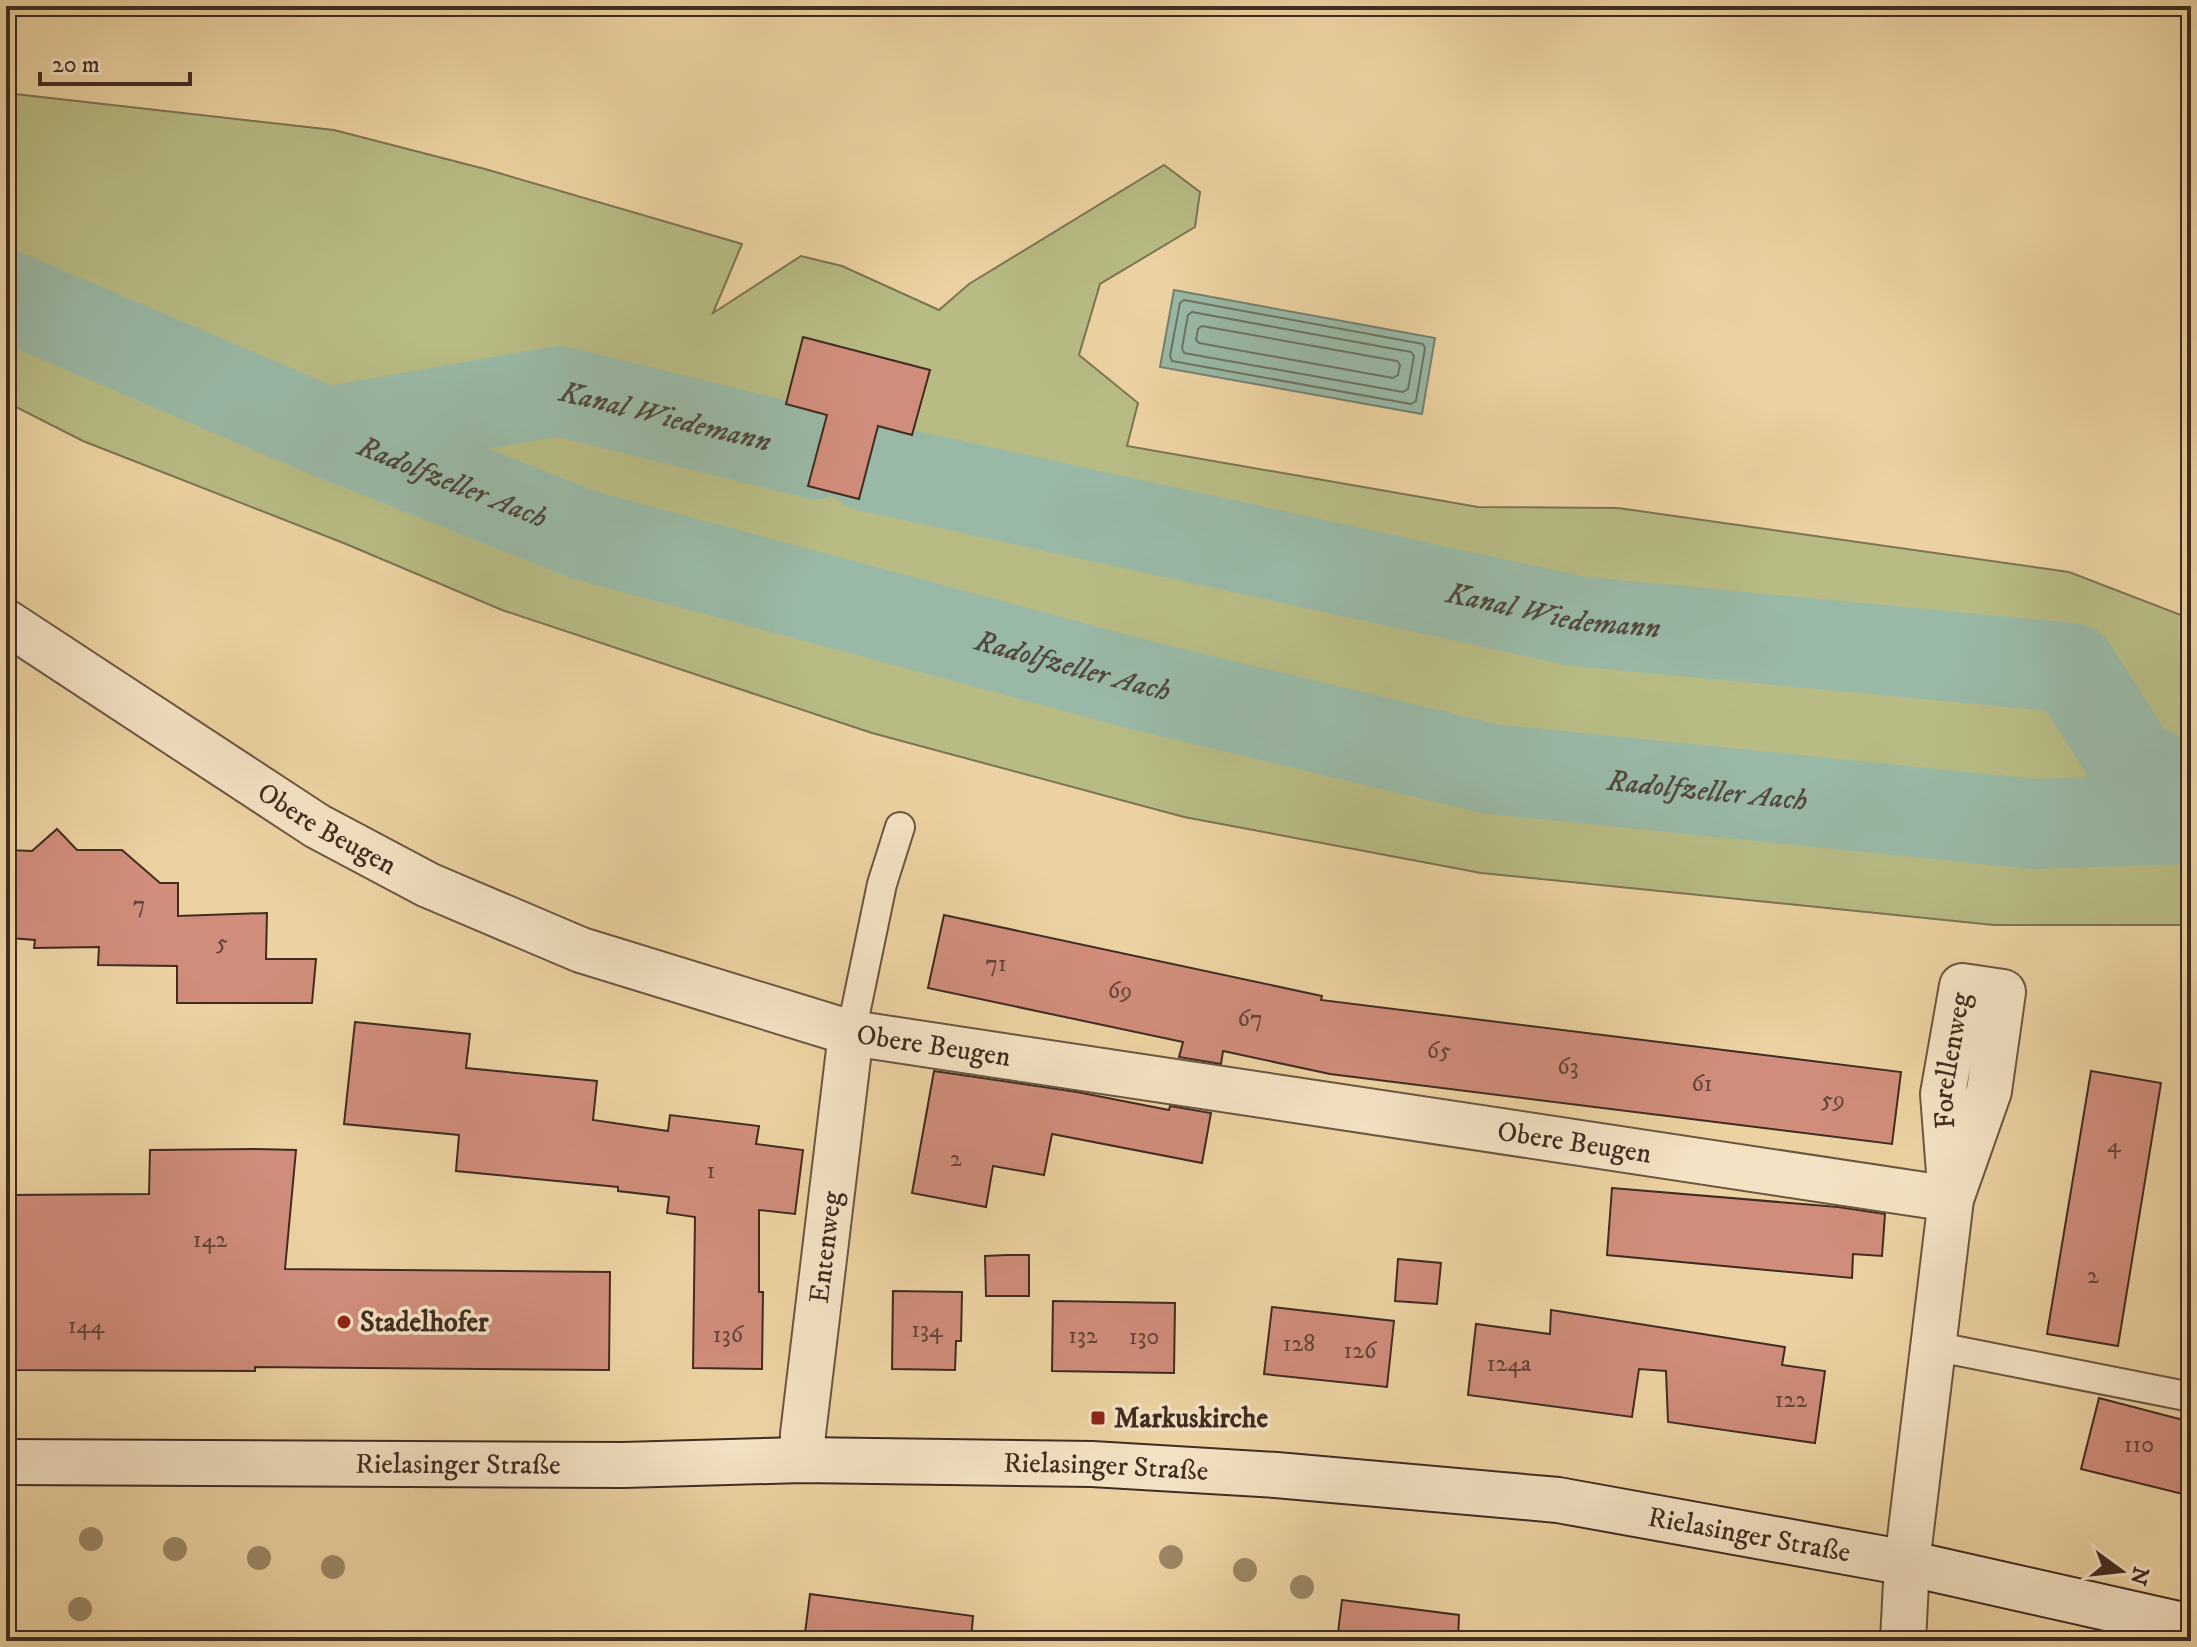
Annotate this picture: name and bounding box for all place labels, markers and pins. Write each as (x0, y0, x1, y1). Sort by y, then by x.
place label: Stadelhofer (360, 1305, 489, 1340)
marker: Stadelhofer (335, 1313, 353, 1331)
place label: Markuskirche (1114, 1401, 1268, 1436)
marker: Markuskirche (1089, 1409, 1107, 1427)

